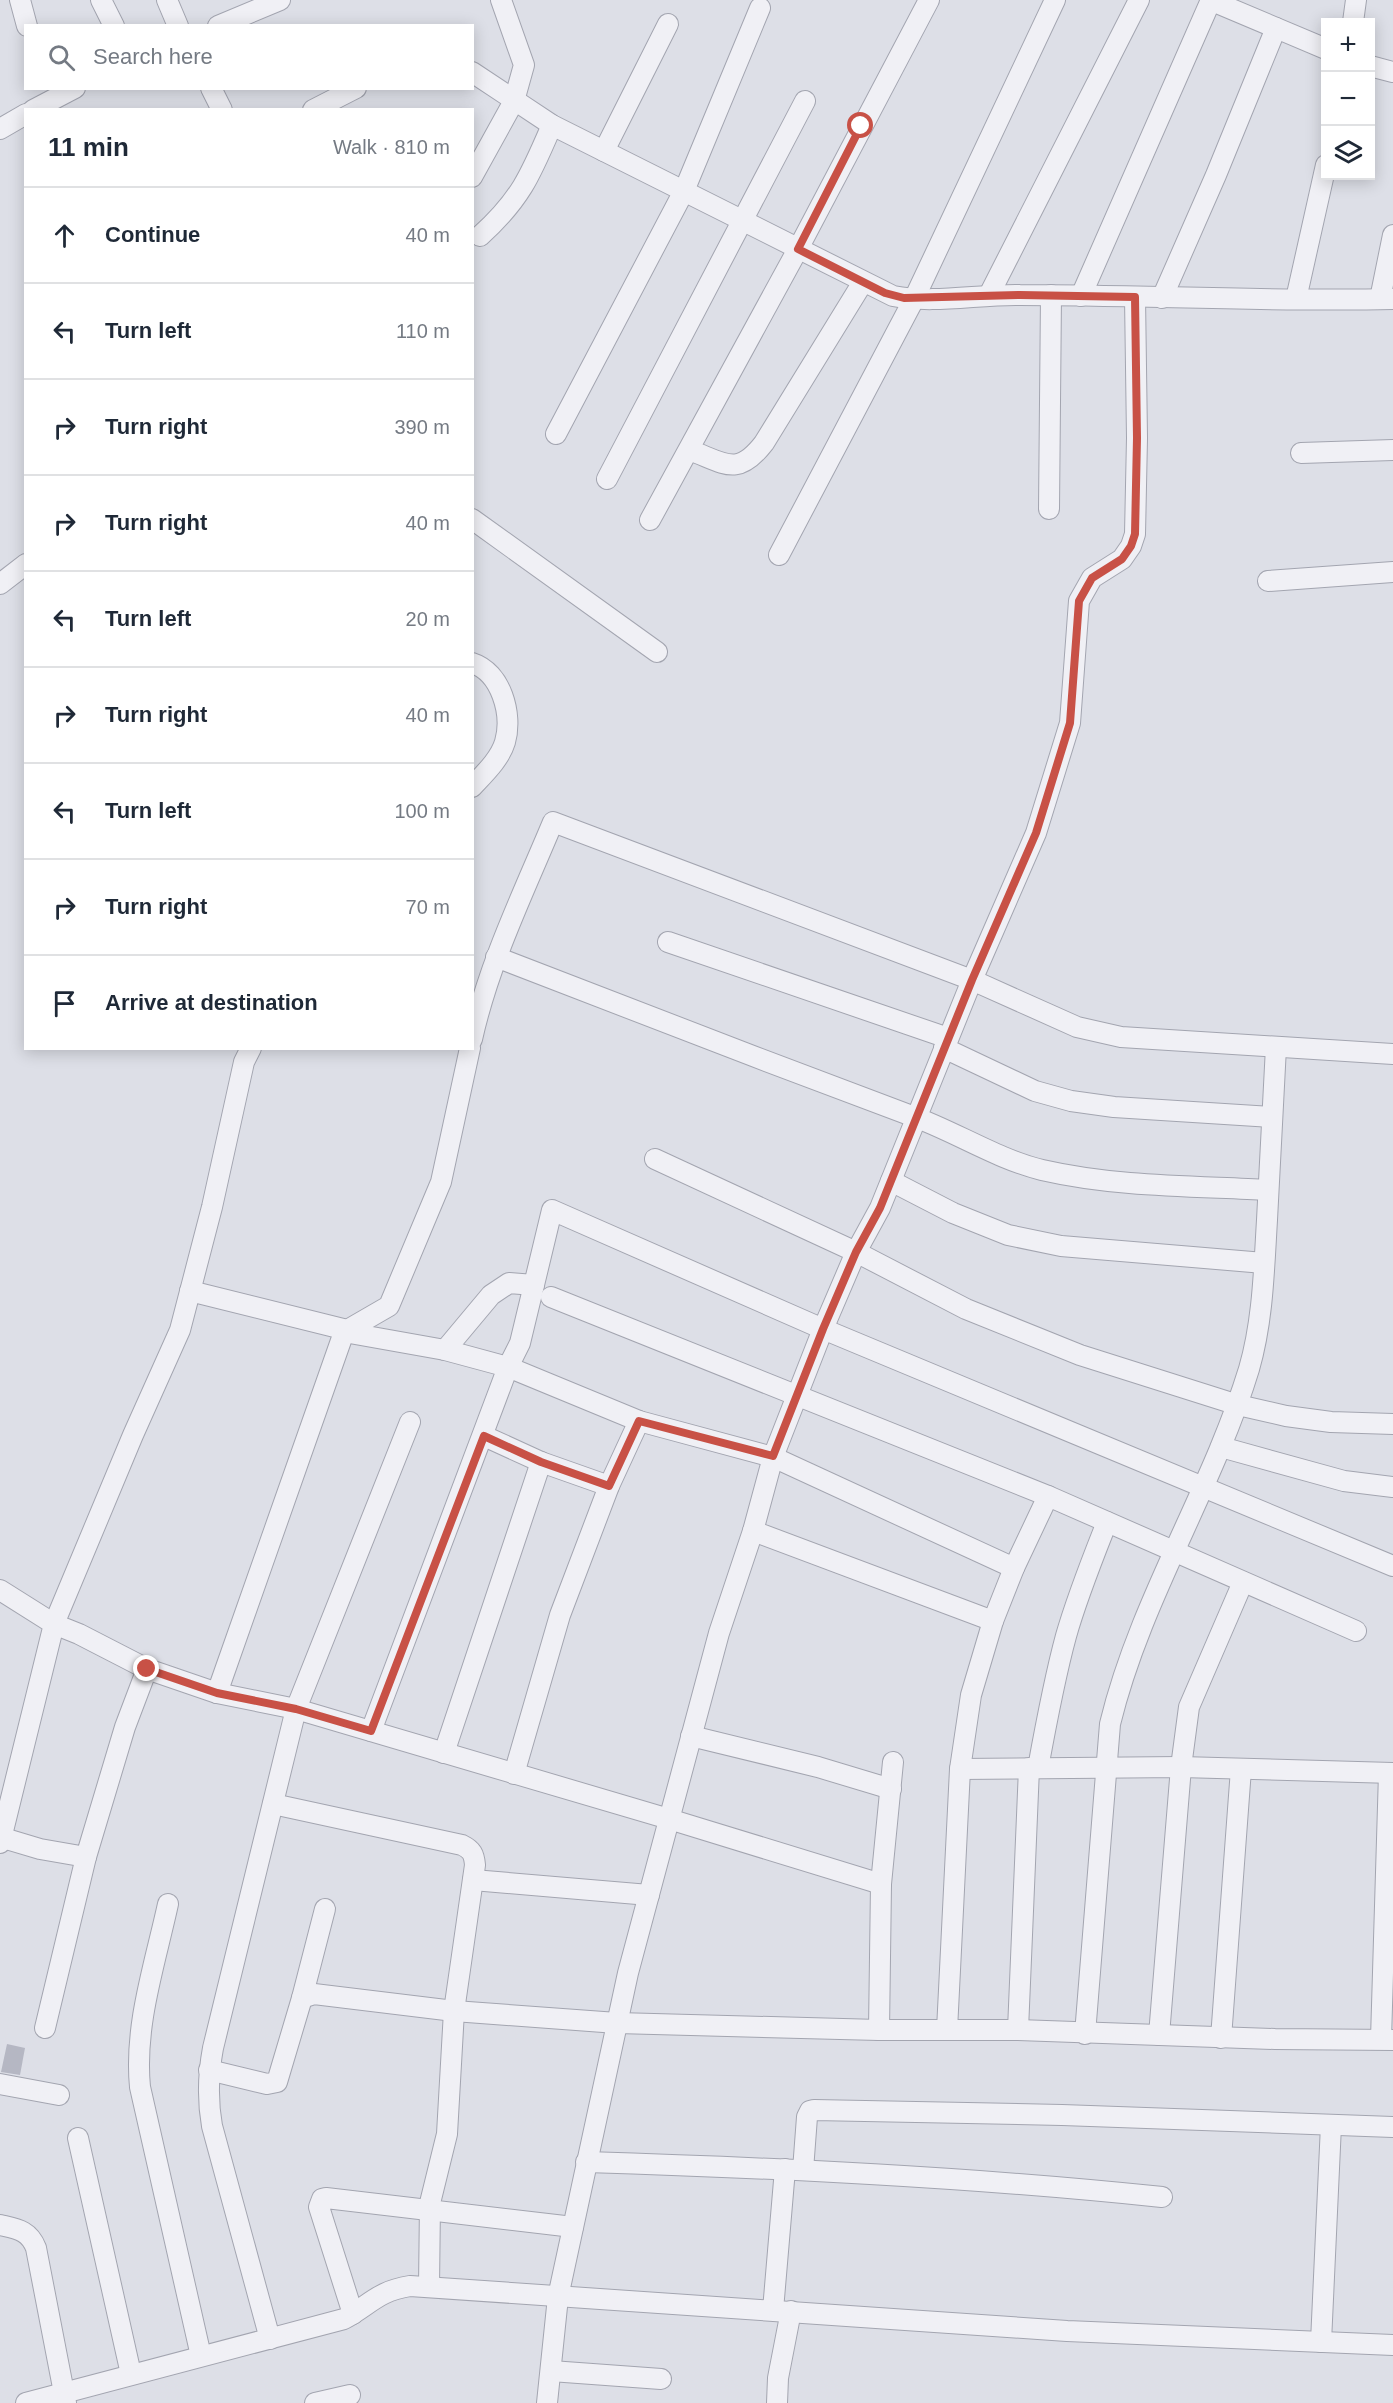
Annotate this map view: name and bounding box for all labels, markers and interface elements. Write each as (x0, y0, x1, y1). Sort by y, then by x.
map controls (1321, 18, 1375, 180)
button: + (1321, 18, 1375, 72)
search box (24, 24, 474, 90)
icon: search (45, 41, 78, 74)
text: Search here (93, 44, 213, 69)
button: − (1321, 72, 1375, 126)
route start (847, 112, 873, 138)
button: layers (1321, 126, 1375, 180)
text: 11 min (48, 132, 129, 162)
text: Walk · 810 m (333, 136, 450, 158)
icon: ahead (48, 219, 81, 252)
text: Continue (105, 222, 200, 247)
text: 40 m (406, 224, 450, 246)
icon: left (48, 315, 81, 348)
text: Turn left (105, 318, 191, 343)
text: 110 m (396, 320, 450, 342)
icon: right (48, 411, 81, 444)
text: Turn right (105, 414, 207, 439)
text: 390 m (394, 416, 450, 438)
icon: right (48, 507, 81, 540)
text: Turn right (105, 510, 207, 535)
text: 40 m (406, 512, 450, 534)
icon: left (48, 603, 81, 636)
text: Turn left (105, 606, 191, 631)
text: 20 m (406, 608, 450, 630)
icon: right (48, 699, 81, 732)
text: Turn right (105, 702, 207, 727)
text: 40 m (406, 704, 450, 726)
icon: left (48, 795, 81, 828)
text: Turn left (105, 798, 191, 823)
text: 100 m (394, 800, 450, 822)
icon: right (48, 891, 81, 924)
text: Turn right (105, 894, 207, 919)
text: 70 m (406, 896, 450, 918)
icon: arrive (48, 987, 81, 1020)
text: Arrive at destination (105, 990, 318, 1015)
route end (133, 1655, 159, 1681)

